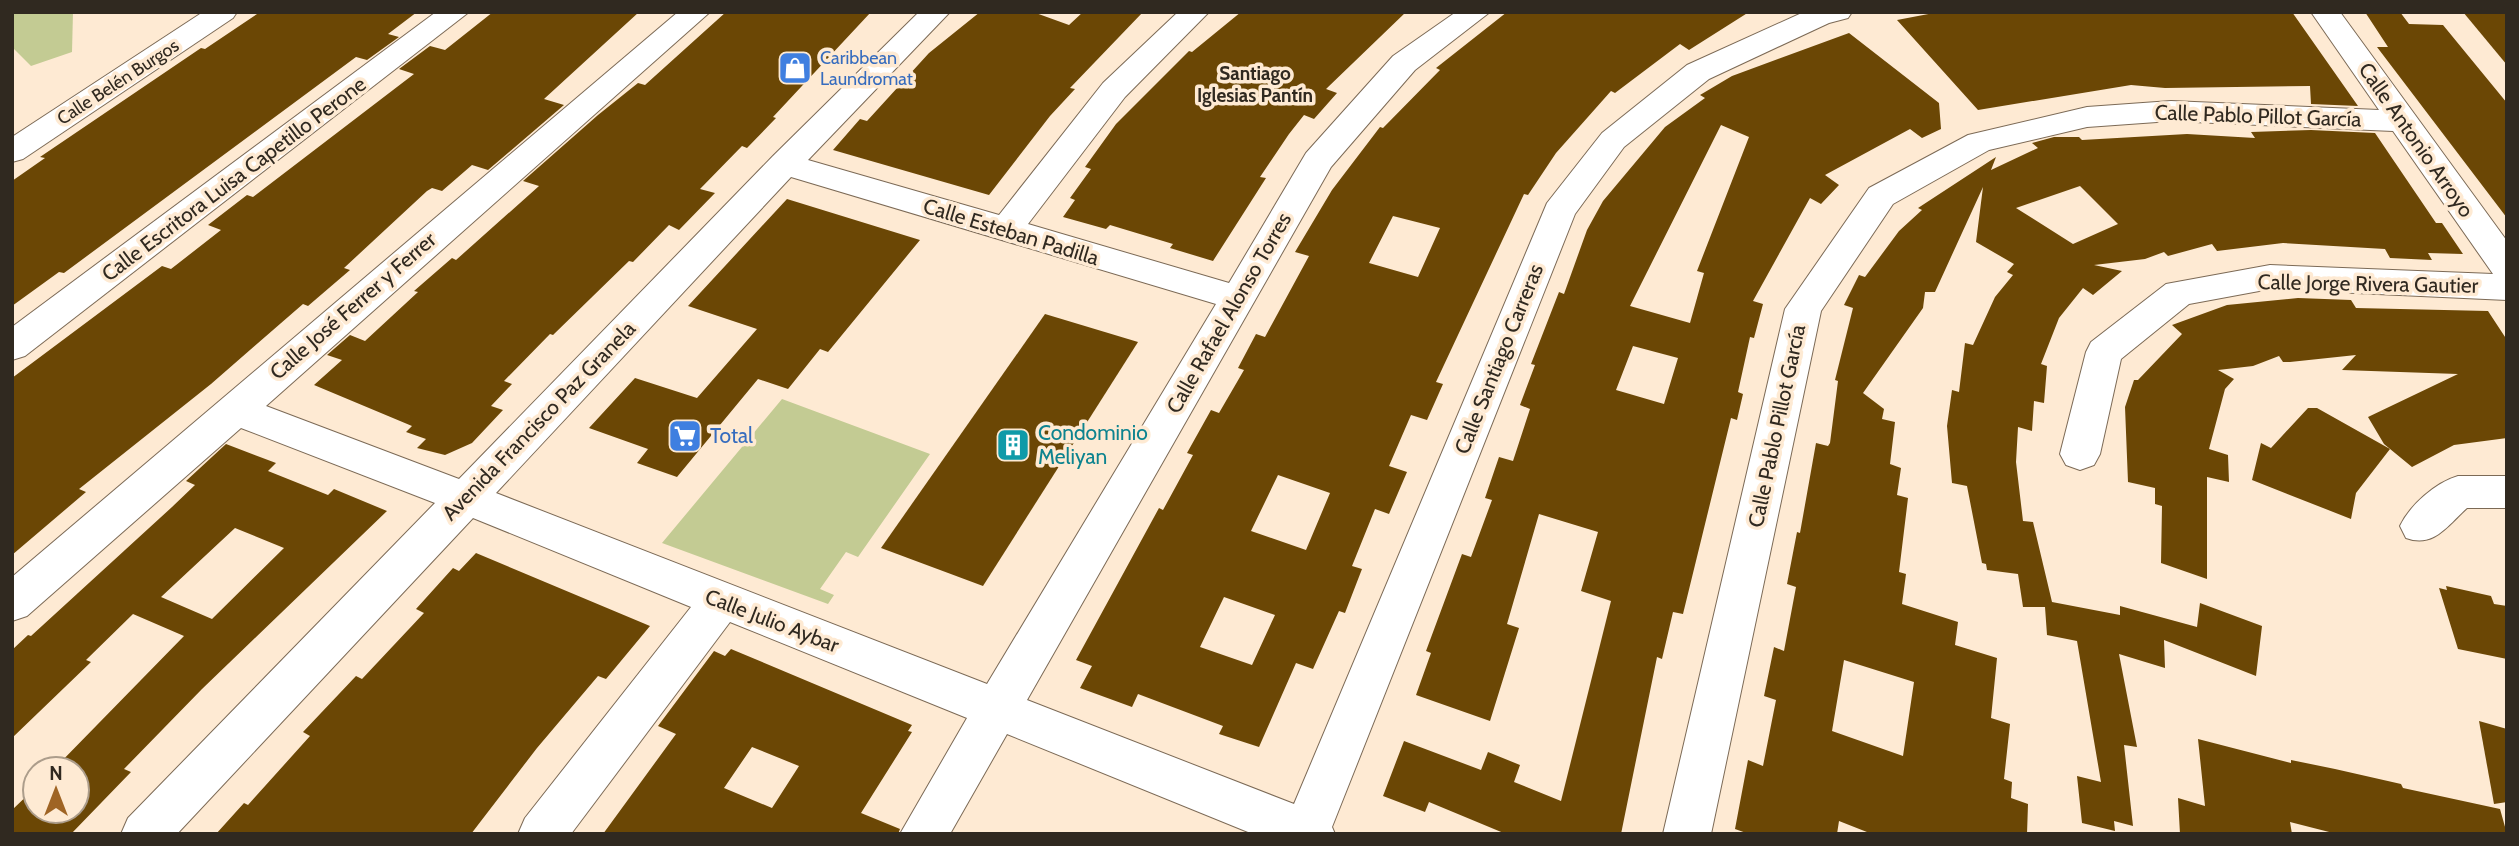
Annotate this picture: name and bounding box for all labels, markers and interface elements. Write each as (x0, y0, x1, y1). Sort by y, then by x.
street label: Calle Belén Burgos (53, 34, 183, 130)
place label: Caribbean Laundromat (820, 47, 913, 90)
shop icon: Caribbean Laundromat (776, 49, 814, 87)
street label: Calle Antonio Arroyo (2354, 58, 2479, 222)
district label: Santiago Iglesias Pantín (1197, 62, 1313, 107)
street label: Calle Escritora Luisa Capetillo Perone (97, 71, 371, 286)
street label: Calle Pablo Pillot García (2154, 99, 2362, 132)
street label: Calle Esteban Padilla (920, 193, 1102, 270)
street label: Calle Rafael Alonso Torres (1161, 208, 1296, 418)
street label: Calle José Ferrer y Ferrer (265, 227, 441, 384)
street label: Calle Santiago Carreras (1449, 260, 1548, 457)
street label: Calle Jorge Rivera Gautier (2257, 269, 2479, 298)
street label: Avenida Francisco Paz Granela (437, 316, 640, 525)
street label: Calle Pablo Pillot García (1743, 322, 1810, 530)
supermarket icon: Total (666, 417, 704, 455)
place label: Condominio Meliyan (1038, 420, 1148, 469)
place label: Total (710, 423, 753, 448)
building icon: Condominio Meliyan (994, 426, 1032, 464)
street label: Calle Julio Aybar (702, 584, 843, 658)
north arrow (21, 755, 91, 825)
text: N (49, 762, 63, 785)

